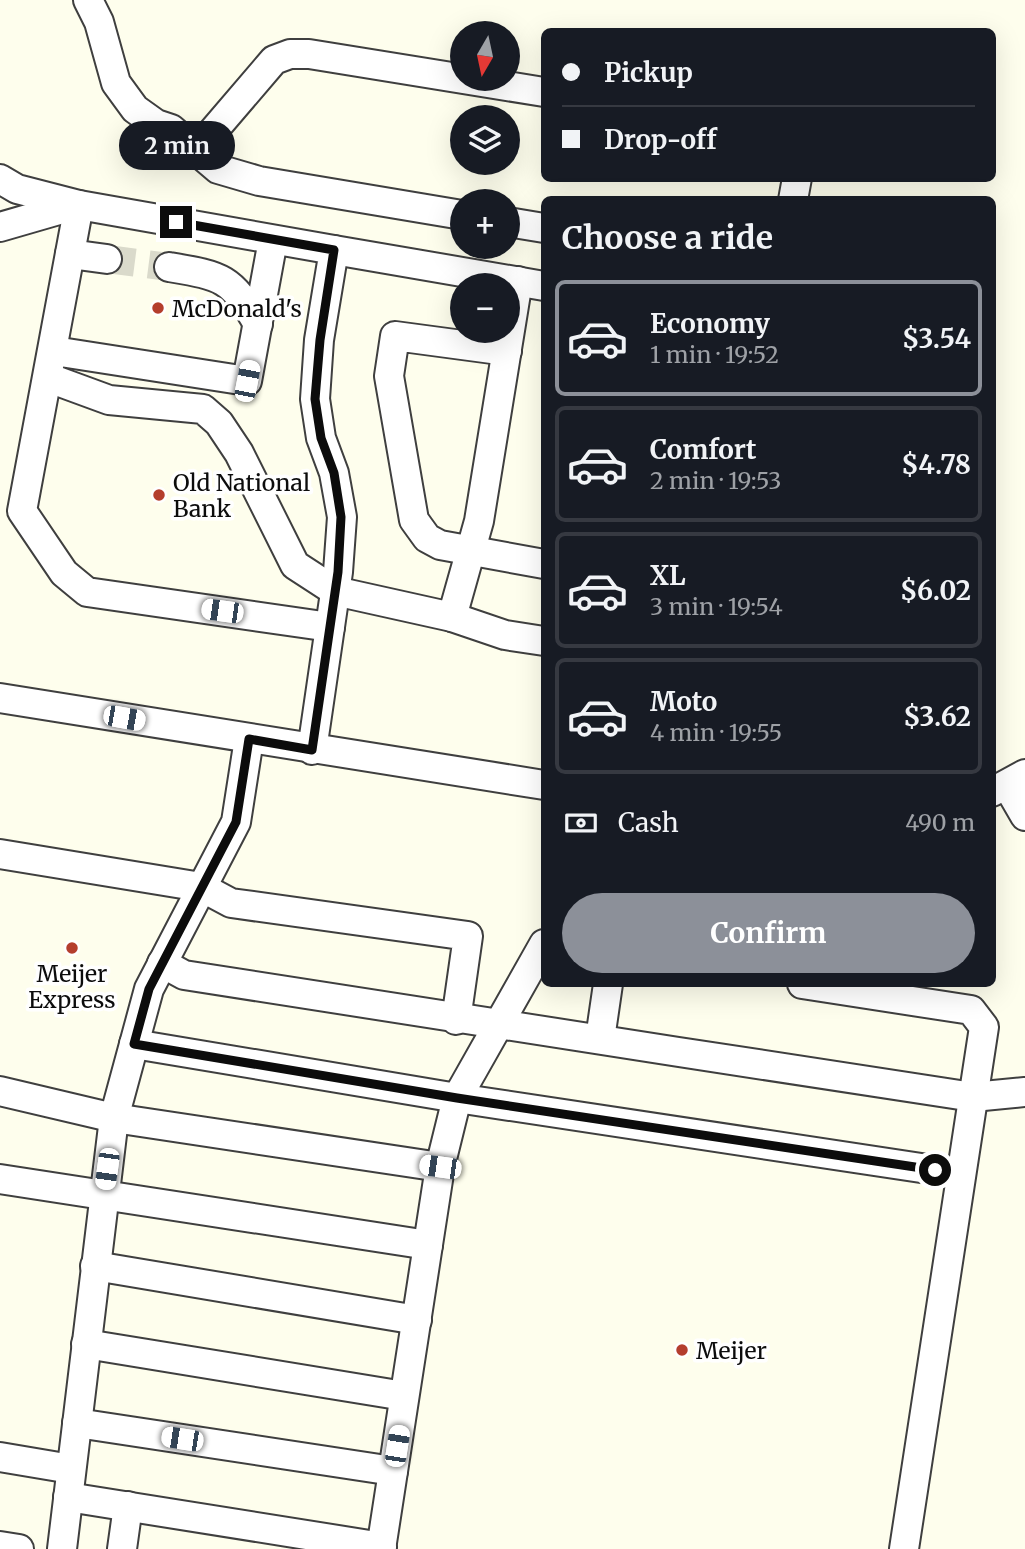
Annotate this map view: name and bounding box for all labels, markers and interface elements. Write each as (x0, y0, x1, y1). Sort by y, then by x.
north arrow (450, 21, 520, 91)
map controls (450, 21, 520, 343)
text: Pickup (604, 56, 693, 89)
button: layers (450, 105, 520, 175)
callout: 2 min (118, 120, 234, 170)
text: Drop-off (604, 123, 717, 156)
text: 2 min (144, 131, 210, 160)
button: + (450, 189, 520, 259)
route end (160, 206, 192, 238)
text: Choose a ride (562, 218, 773, 258)
button: − (450, 273, 520, 343)
place label: McDonald's (172, 294, 302, 323)
marker: McDonald's (150, 300, 166, 316)
icon: car (566, 307, 629, 370)
text: Economy (650, 307, 770, 340)
text: $3.54 (902, 322, 971, 355)
text: 1 min · 19:52 (650, 340, 779, 369)
car (233, 358, 262, 404)
icon: car (566, 433, 629, 496)
text: Comfort (650, 433, 756, 466)
text: $4.78 (901, 448, 971, 481)
text: 2 min · 19:53 (650, 466, 782, 495)
place label: Old National Bank (173, 468, 310, 523)
marker: Old National Bank (151, 487, 167, 503)
icon: car (566, 559, 629, 622)
text: XL (650, 559, 686, 592)
text: $6.02 (900, 574, 971, 607)
text: 3 min · 19:54 (650, 592, 783, 621)
car (200, 598, 245, 624)
icon: car (566, 685, 629, 748)
text: Moto (650, 685, 717, 718)
text: $3.62 (903, 700, 971, 733)
car (102, 704, 147, 732)
text: 4 min · 19:55 (650, 718, 782, 747)
icon: cash (562, 804, 600, 842)
text: Cash (618, 806, 679, 839)
text: 490 m (905, 808, 975, 837)
button: Confirm (562, 893, 975, 973)
marker: Meijer Express (64, 940, 80, 956)
place label: Meijer Express (28, 959, 116, 1014)
car (94, 1147, 121, 1191)
car (418, 1154, 463, 1180)
route start (919, 1154, 951, 1186)
place label: Meijer (696, 1336, 767, 1365)
marker: Meijer (674, 1342, 690, 1358)
car (384, 1424, 411, 1468)
car (160, 1425, 205, 1453)

